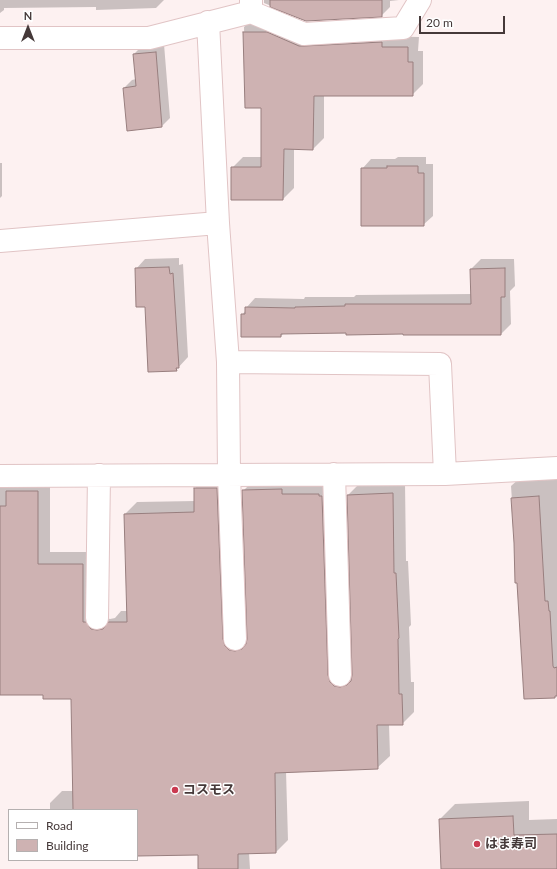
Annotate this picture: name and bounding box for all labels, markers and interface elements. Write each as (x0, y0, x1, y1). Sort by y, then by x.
north arrow (8, 8, 48, 48)
scale bar (421, 8, 507, 34)
text: N (24, 9, 32, 22)
text: 20 m (426, 15, 453, 30)
place label: コスモス (183, 782, 235, 798)
marker: コスモス (170, 785, 180, 795)
legend (8, 809, 138, 861)
text: Road (46, 818, 73, 833)
place label: はま寿司 (485, 836, 537, 852)
text: Building (46, 838, 89, 853)
marker: はま寿司 (472, 839, 482, 849)

